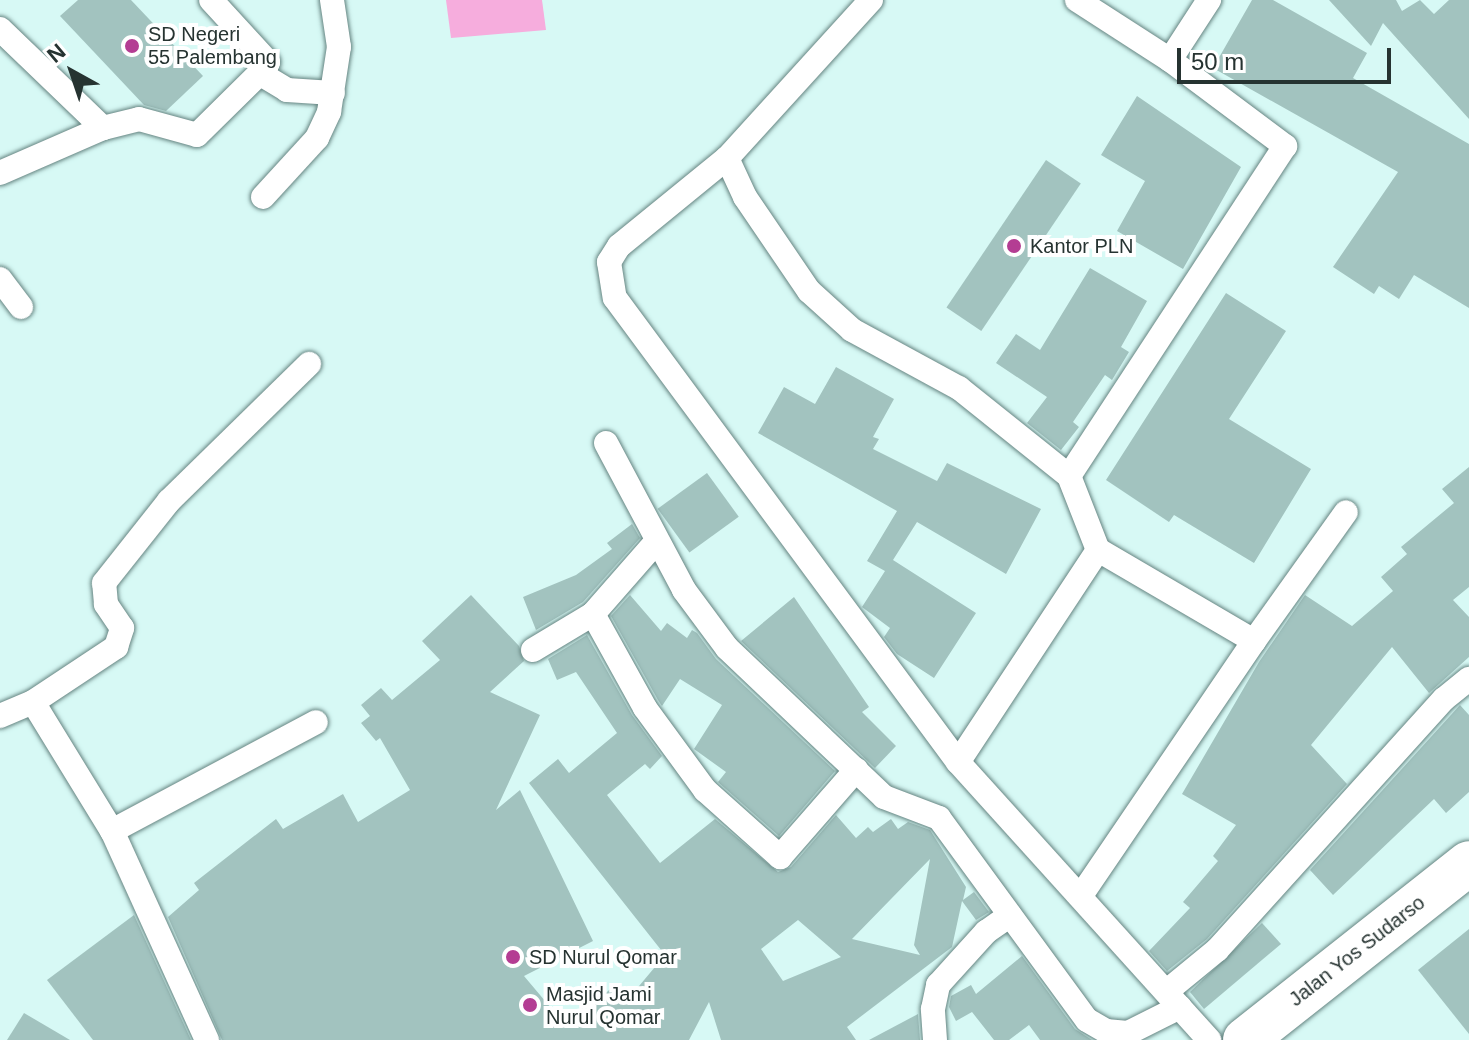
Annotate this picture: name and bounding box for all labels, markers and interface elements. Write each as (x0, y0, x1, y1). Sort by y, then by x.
place label: SD Negeri 55 Palembang (148, 22, 277, 69)
north arrow (32, 32, 112, 112)
scale bar (1181, 32, 1395, 82)
marker: SD Negeri 55 Palembang (123, 37, 141, 55)
text: N (42, 39, 70, 68)
text: 50 m (1191, 48, 1244, 75)
place label: Kantor PLN (1030, 234, 1133, 258)
marker: Kantor PLN (1005, 237, 1023, 255)
street label: Jalan Yos Sudarso (1284, 890, 1430, 1012)
place label: SD Nurul Qomar (529, 945, 677, 969)
marker: SD Nurul Qomar (504, 948, 522, 966)
place label: Masjid Jami Nurul Qomar (546, 982, 660, 1029)
marker: Masjid Jami Nurul Qomar (521, 996, 539, 1014)

